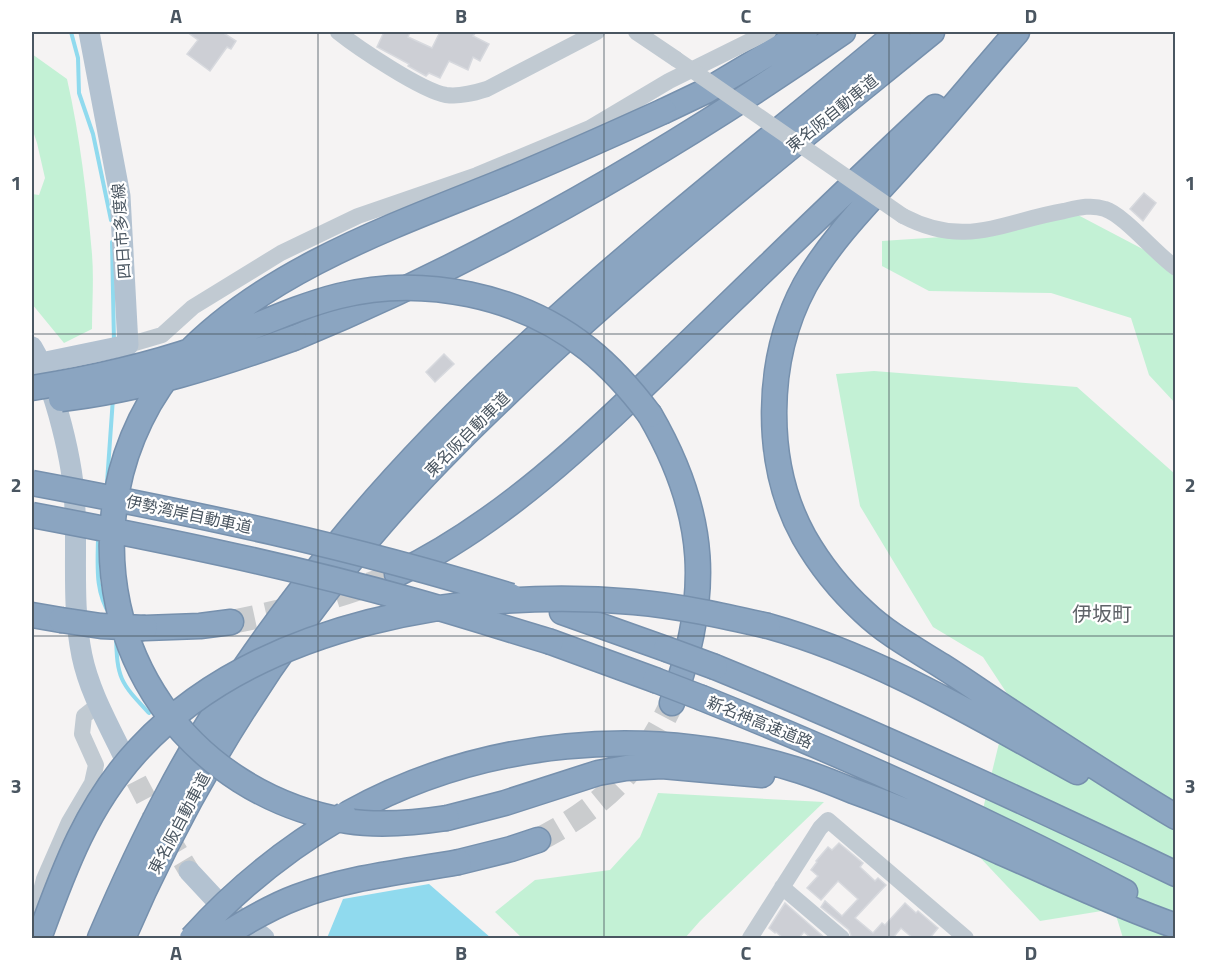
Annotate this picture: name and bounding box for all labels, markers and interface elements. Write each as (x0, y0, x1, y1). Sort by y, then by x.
text: A (170, 0, 182, 31)
text: B (455, 0, 467, 31)
text: C (741, 0, 752, 31)
text: D (1025, 0, 1037, 31)
street label: 東名阪自動車道 (781, 68, 883, 158)
text: 1 (10, 167, 22, 198)
text: 1 (1184, 167, 1196, 198)
street label: 四日市多度線 (106, 182, 136, 280)
street label: 東名阪自動車道 (419, 386, 515, 482)
text: 2 (10, 469, 22, 500)
text: 2 (1184, 469, 1196, 500)
street label: 伊勢湾岸自動車道 (124, 489, 254, 539)
district label: 伊坂町 (1072, 598, 1132, 629)
street label: 新名神高速道路 (704, 690, 816, 754)
street label: 東名阪自動車道 (142, 768, 216, 878)
text: 3 (10, 770, 22, 801)
text: 3 (1184, 770, 1196, 801)
text: A (170, 937, 182, 968)
text: B (455, 937, 467, 968)
text: C (741, 937, 752, 968)
text: D (1025, 937, 1037, 968)

